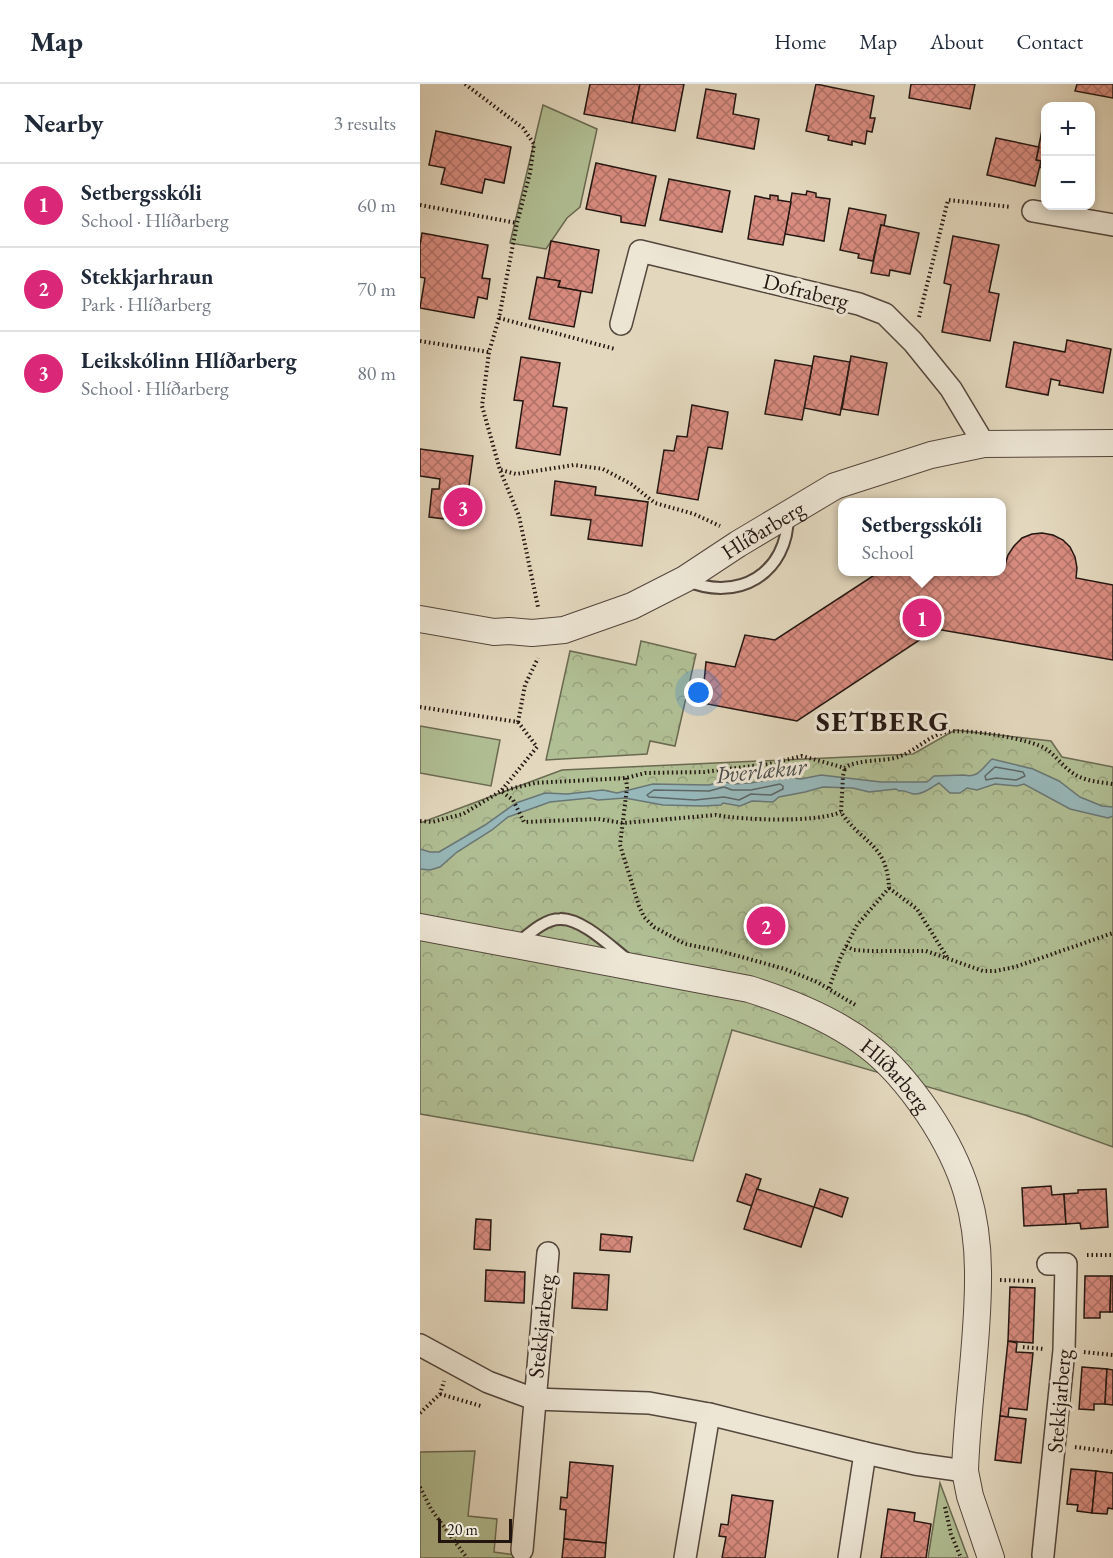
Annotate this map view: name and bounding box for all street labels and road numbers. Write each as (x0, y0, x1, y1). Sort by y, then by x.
street label: Dofraberg (760, 266, 852, 316)
street label: Hlíðarberg (715, 493, 810, 566)
street label: Hlíðarberg (855, 1031, 938, 1119)
street label: Stekkjarberg (521, 1272, 561, 1379)
street label: Stekkjarberg (1040, 1347, 1078, 1454)

